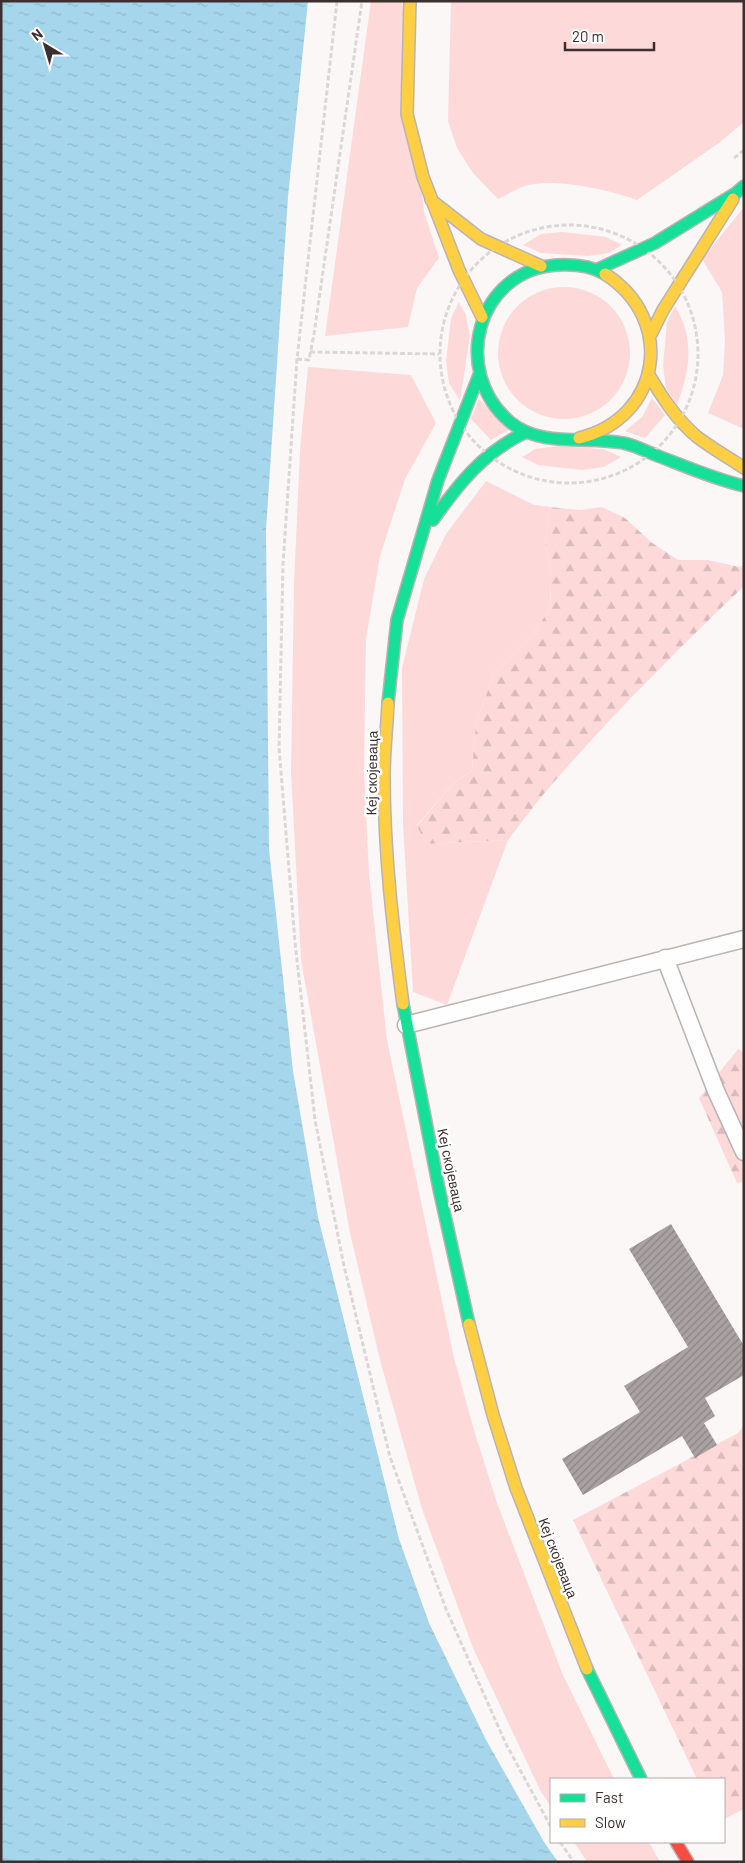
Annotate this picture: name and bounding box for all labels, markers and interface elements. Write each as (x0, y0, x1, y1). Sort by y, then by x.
north arrow (20, 20, 70, 70)
scale bar (565, 20, 654, 52)
text: N (28, 25, 46, 44)
text: 20 m (572, 27, 604, 45)
street label: Кеј скојеваца (362, 730, 381, 815)
street label: Кеј скојеваца (434, 1127, 469, 1213)
street label: Кеј скојеваца (535, 1515, 582, 1601)
legend (550, 1778, 725, 1843)
text: Fast (595, 1788, 623, 1806)
text: Slow (595, 1813, 626, 1831)

